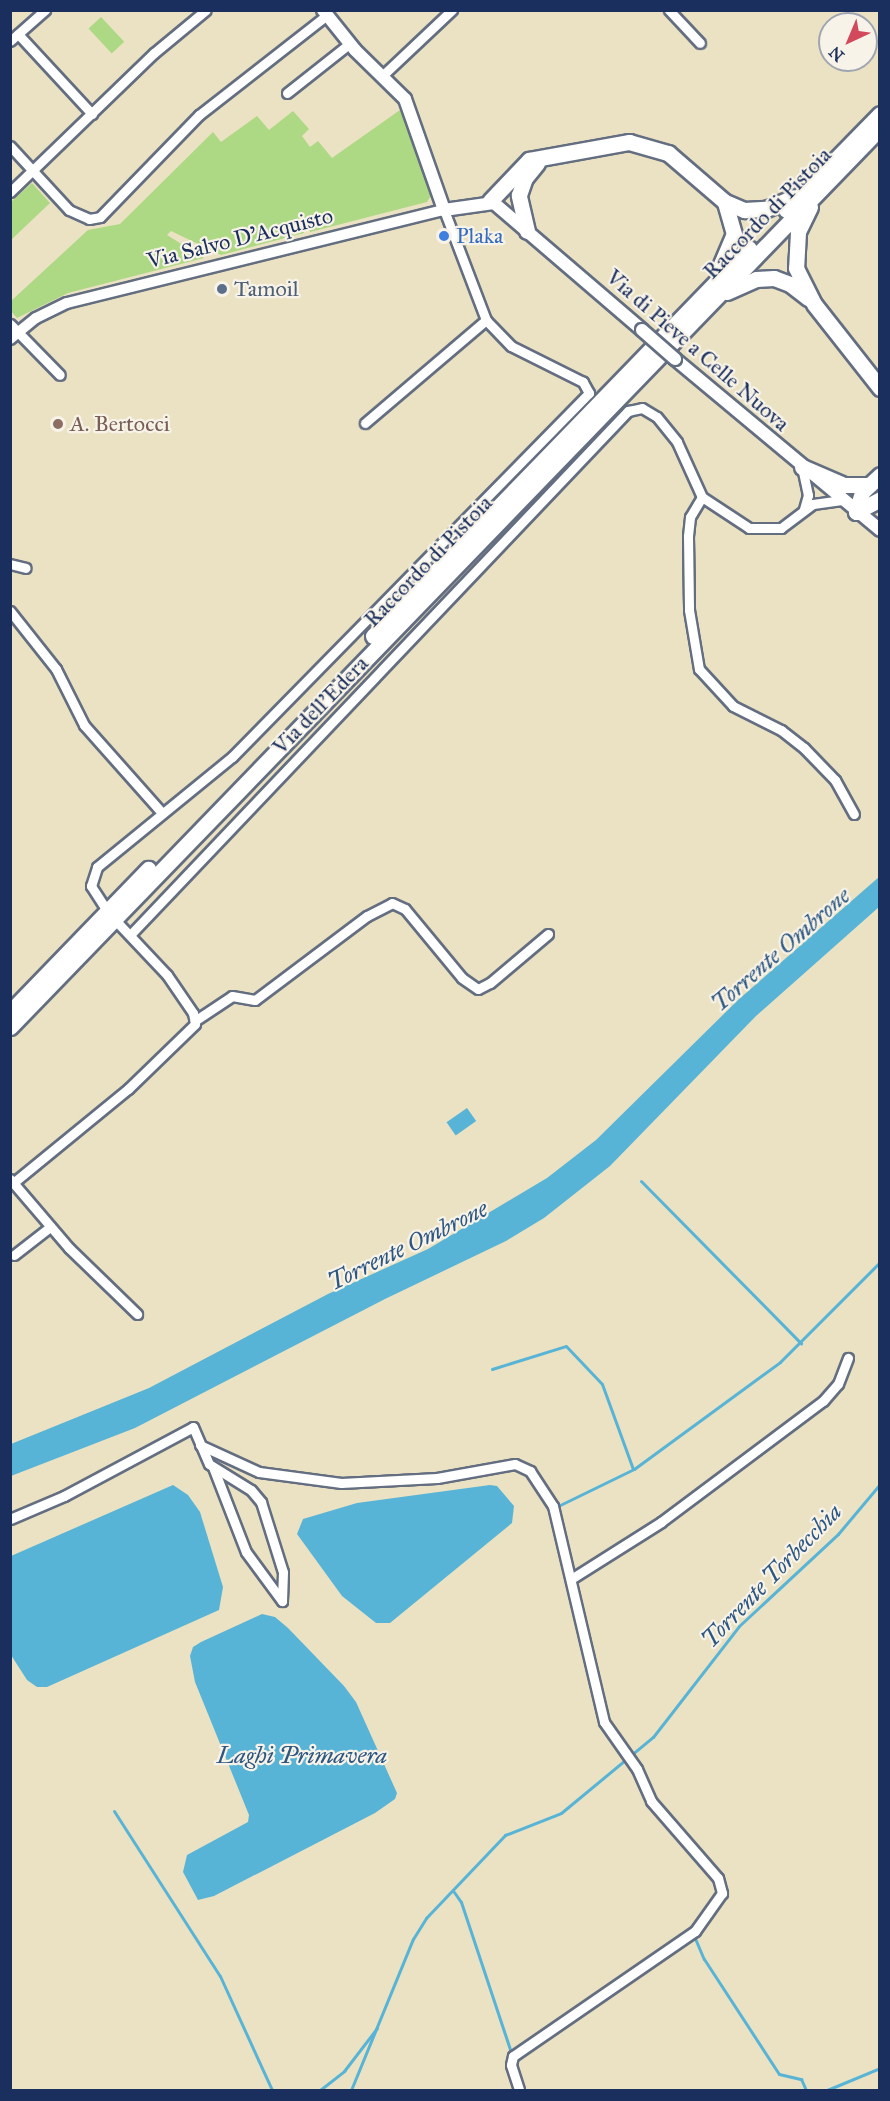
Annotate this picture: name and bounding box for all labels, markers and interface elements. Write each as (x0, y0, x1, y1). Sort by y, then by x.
north arrow (818, 12, 878, 72)
text: N (825, 42, 848, 65)
street label: Raccordo di Pistoia (698, 142, 836, 284)
street label: Via Salvo D'Acquisto (144, 202, 336, 274)
place label: Plaka (456, 223, 503, 249)
marker: Plaka (437, 229, 451, 243)
street label: Via di Pieve a Celle Nuova (601, 263, 795, 437)
place label: Tamoil (234, 276, 299, 302)
marker: Tamoil (215, 282, 229, 296)
place label: A. Bertocci (70, 411, 170, 437)
marker: A. Bertocci (51, 417, 65, 431)
street label: Raccordo di Pistoia (359, 490, 497, 632)
street label: Via dell'Edera (267, 650, 373, 760)
water label: Torrente Ombrone (706, 882, 856, 1018)
water label: Torrente Ombrone (323, 1195, 493, 1297)
water label: Torrente Torbecchia (696, 1498, 848, 1654)
water label: Laghi Primavera (217, 1742, 387, 1770)

